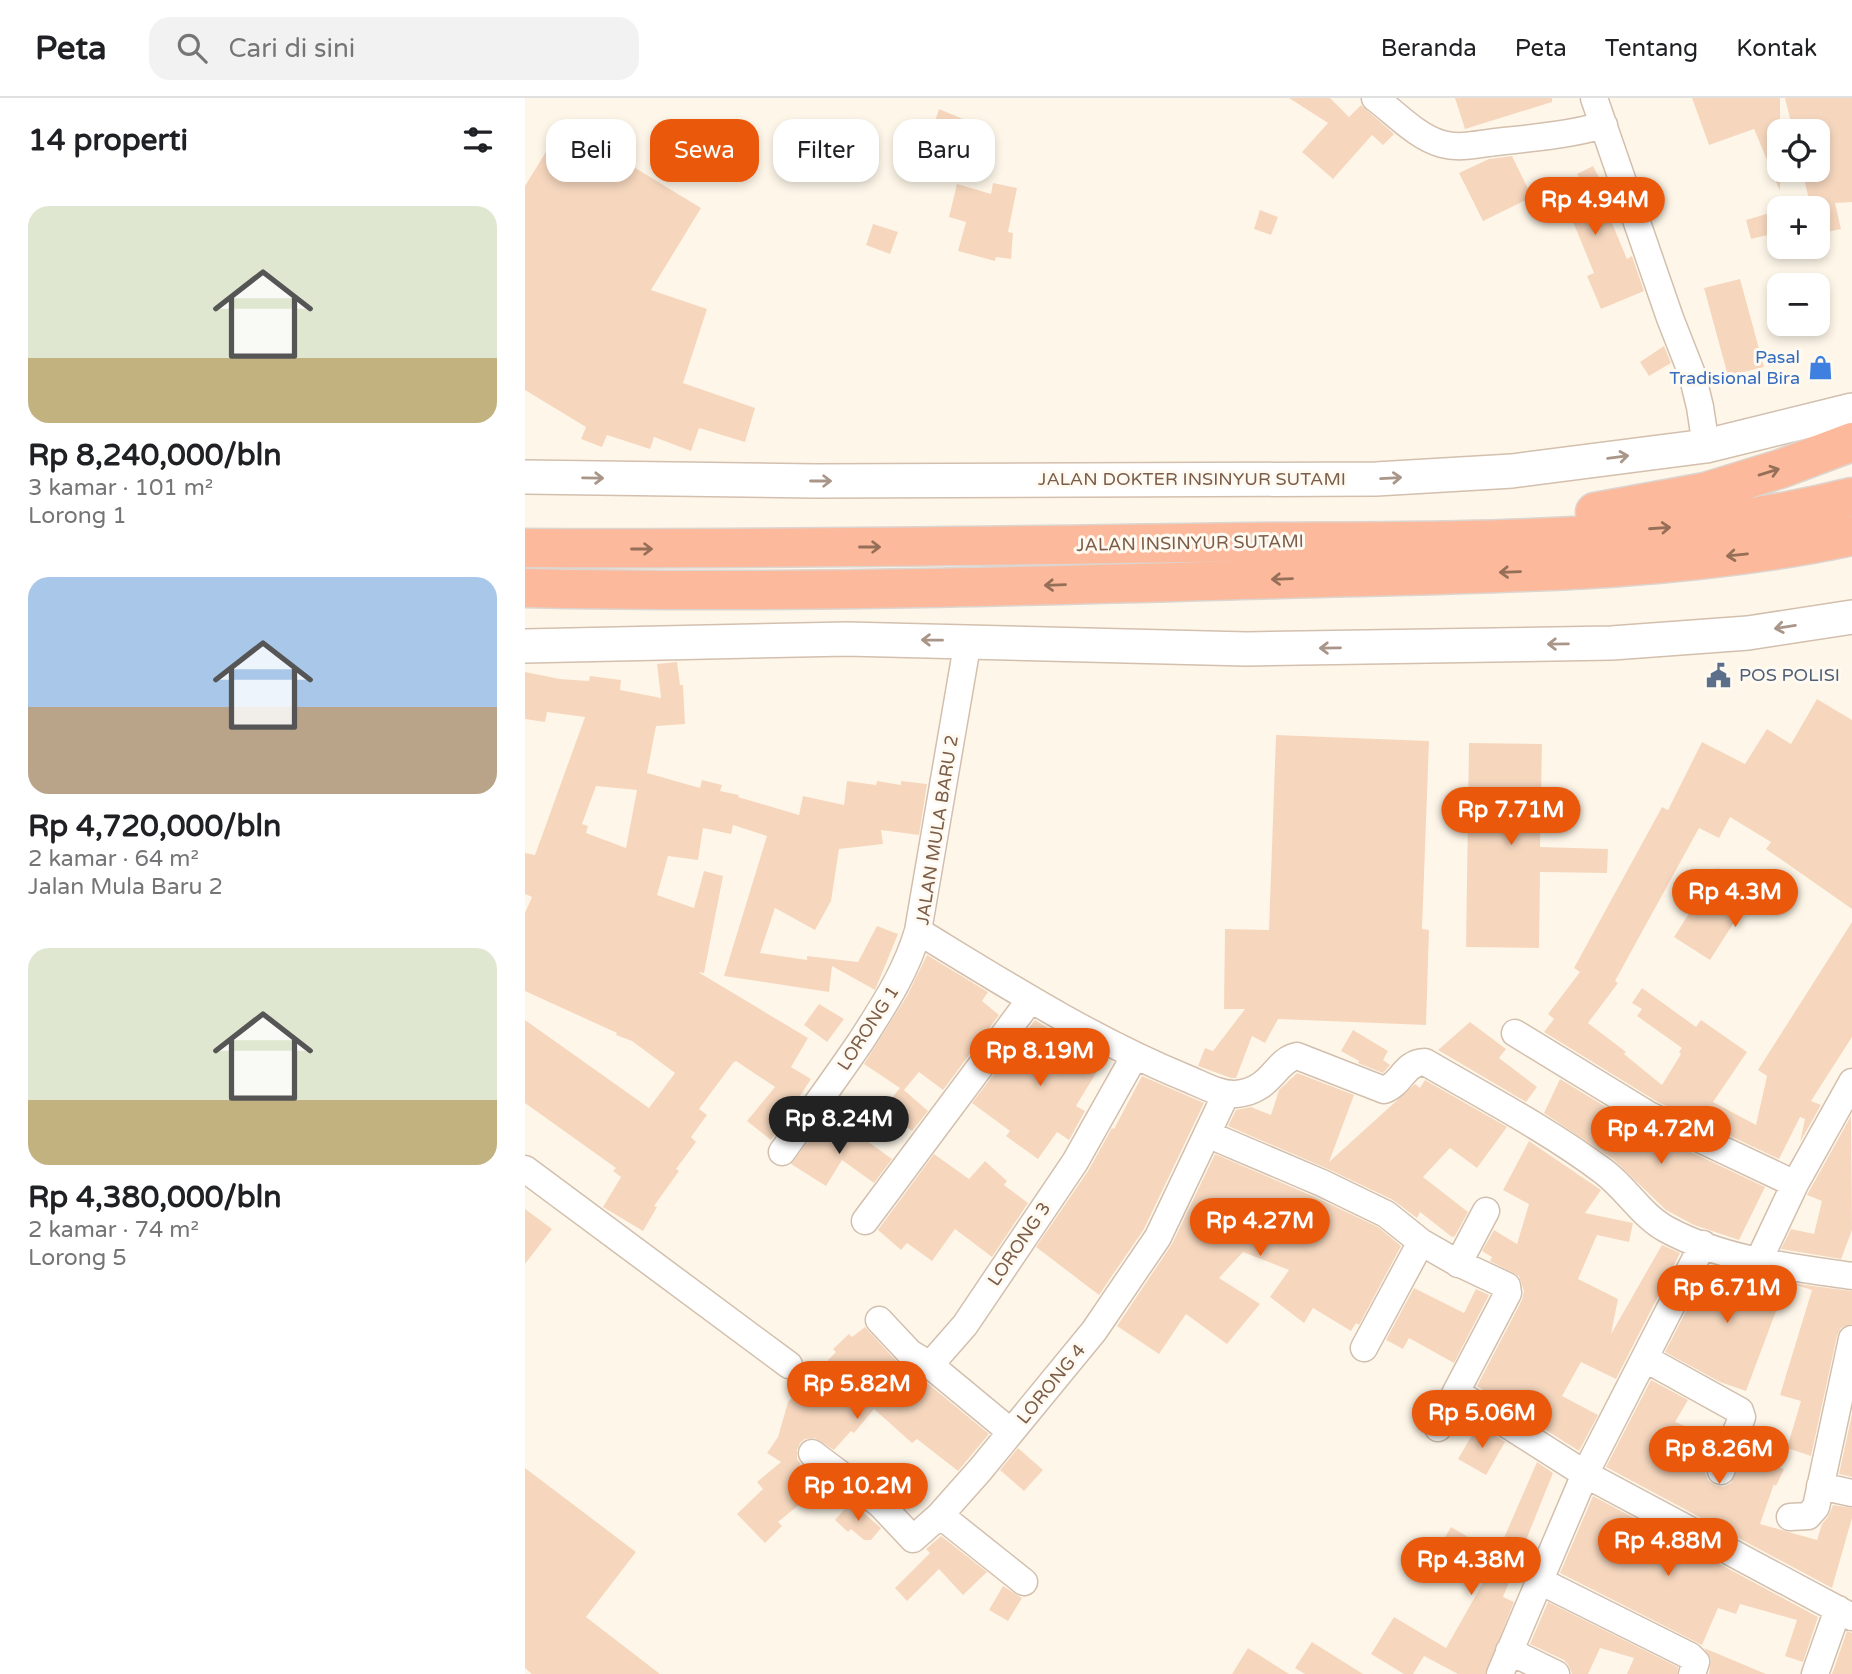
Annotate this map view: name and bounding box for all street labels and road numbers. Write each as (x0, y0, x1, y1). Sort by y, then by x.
street label: JALAN DOKTER INSINYUR SUTAMI (1038, 468, 1346, 490)
street label: JALAN INSINYUR SUTAMI (1076, 530, 1304, 556)
street label: JALAN MULA BARU 2 (911, 734, 963, 926)
street label: LORONG 1 (833, 982, 903, 1074)
street label: LORONG 3 (983, 1198, 1055, 1290)
street label: LORONG 4 (1012, 1340, 1090, 1428)

